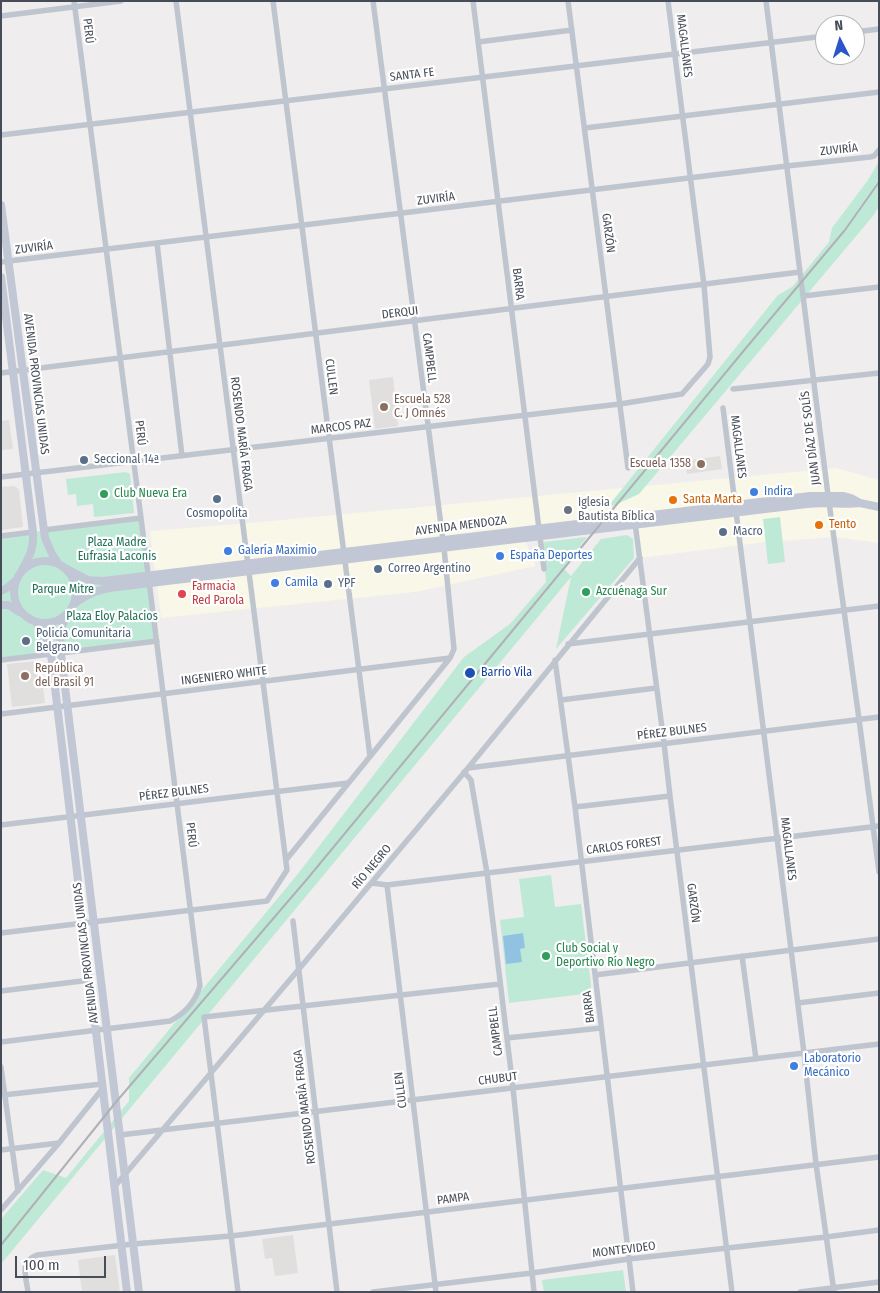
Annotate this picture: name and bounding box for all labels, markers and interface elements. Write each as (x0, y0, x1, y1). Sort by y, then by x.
street label: MAGALLANES (673, 14, 695, 78)
north arrow (815, 15, 865, 65)
text: N (834, 17, 844, 34)
street label: PERÚ (79, 18, 97, 44)
street label: SANTA FE (389, 65, 435, 85)
street label: ZUVIRÍA (819, 141, 859, 159)
street label: ZUVIRÍA (416, 190, 456, 208)
street label: GARZÓN (598, 212, 618, 254)
street label: ZUVIRÍA (14, 239, 54, 257)
street label: BARRA (509, 267, 527, 301)
street label: DERQUI (381, 304, 419, 322)
street label: AVENIDA PROVINCIAS UNIDAS (20, 313, 52, 455)
street label: CAMPBELL (419, 332, 439, 384)
street label: CULLEN (322, 358, 340, 396)
street label: ROSENDO MARÍA FRAGA (227, 376, 255, 492)
street label: JUAN DÍAZ DE SOLÍS (798, 390, 824, 486)
place label: Escuela 528 C. J Omnés (394, 393, 450, 421)
marker: Escuela 528 C. J Omnés (378, 401, 390, 413)
street label: MAGALLANES (727, 415, 749, 479)
street label: MARCOS PAZ (310, 416, 372, 438)
street label: PERÚ (131, 420, 149, 446)
place label: Seccional 14ª (94, 453, 159, 467)
marker: Seccional 14ª (78, 454, 90, 466)
place label: Escuela 1358 (630, 457, 691, 471)
marker: Escuela 1358 (695, 458, 707, 470)
place label: Indira (764, 485, 793, 499)
marker: Indira (748, 486, 760, 498)
place label: Club Nueva Era (114, 487, 187, 501)
marker: Club Nueva Era (98, 488, 110, 500)
marker: Cosmopolita (211, 493, 223, 505)
place label: Santa Marta (683, 493, 742, 507)
marker: Santa Marta (667, 494, 679, 506)
place label: Iglesia Bautista Bíblica (578, 496, 655, 524)
marker: Iglesia Bautista Bíblica (562, 504, 574, 516)
place label: Cosmopolita (186, 507, 248, 521)
street label: AVENIDA MENDOZA (415, 513, 507, 539)
place label: Tento (829, 518, 856, 532)
marker: Tento (813, 519, 825, 531)
place label: Macro (733, 525, 763, 539)
marker: Macro (717, 526, 729, 538)
park label: Plaza Madre Eufrasia Laconis (78, 536, 156, 564)
place label: Galería Maximio (238, 544, 317, 558)
marker: Galería Maximio (222, 545, 234, 557)
place label: España Deportes (510, 549, 592, 563)
marker: España Deportes (494, 550, 506, 562)
place label: Correo Argentino (388, 562, 471, 576)
marker: Correo Argentino (372, 563, 384, 575)
place label: Camila (285, 576, 318, 590)
marker: Camila (269, 577, 281, 589)
place label: YPF (338, 577, 356, 591)
marker: YPF (322, 578, 334, 590)
place label: Farmacia Red Parola (192, 580, 244, 608)
park label: Parque Mitre (32, 583, 94, 597)
place label: Azcuénaga Sur (596, 585, 667, 599)
marker: Azcuénaga Sur (580, 586, 592, 598)
marker: Farmacia Red Parola (176, 588, 188, 600)
park label: Plaza Eloy Palacios (66, 610, 158, 624)
place label: Policía Comunitaria Belgrano (36, 627, 131, 655)
marker: Policía Comunitaria Belgrano (20, 635, 32, 647)
place label: República del Brasil 91 (35, 662, 94, 690)
street label: INGENIERO WHITE (180, 664, 268, 688)
marker: Barrio Vila (463, 666, 477, 680)
place label: Barrio Vila (481, 666, 532, 680)
marker: República del Brasil 91 (19, 670, 31, 682)
street label: PÉREZ BULNES (636, 721, 708, 743)
street label: PÉREZ BULNES (138, 782, 210, 804)
street label: MAGALLANES (777, 817, 799, 881)
street label: PERÚ (182, 822, 200, 848)
street label: CARLOS FOREST (585, 834, 663, 858)
street label: RÍO NEGRO (349, 842, 395, 892)
street label: AVENIDA PROVINCIAS UNIDAS (70, 882, 102, 1024)
street label: GARZÓN (683, 882, 703, 924)
place label: Club Social y Deportivo Río Negro (556, 942, 655, 970)
marker: Club Social y Deportivo Río Negro (540, 950, 552, 962)
street label: BARRA (580, 990, 598, 1024)
street label: CAMPBELL (486, 1005, 506, 1057)
street label: ROSENDO MARÍA FRAGA (291, 1049, 319, 1165)
place label: Laboratorio Mecánico (804, 1052, 861, 1080)
marker: Laboratorio Mecánico (788, 1060, 800, 1072)
street label: CHUBUT (477, 1069, 519, 1089)
street label: CULLEN (392, 1071, 410, 1109)
street label: PAMPA (436, 1190, 470, 1208)
street label: MONTEVIDEO (592, 1239, 656, 1261)
scale bar (18, 1246, 109, 1278)
text: 100 m (23, 1256, 60, 1274)

